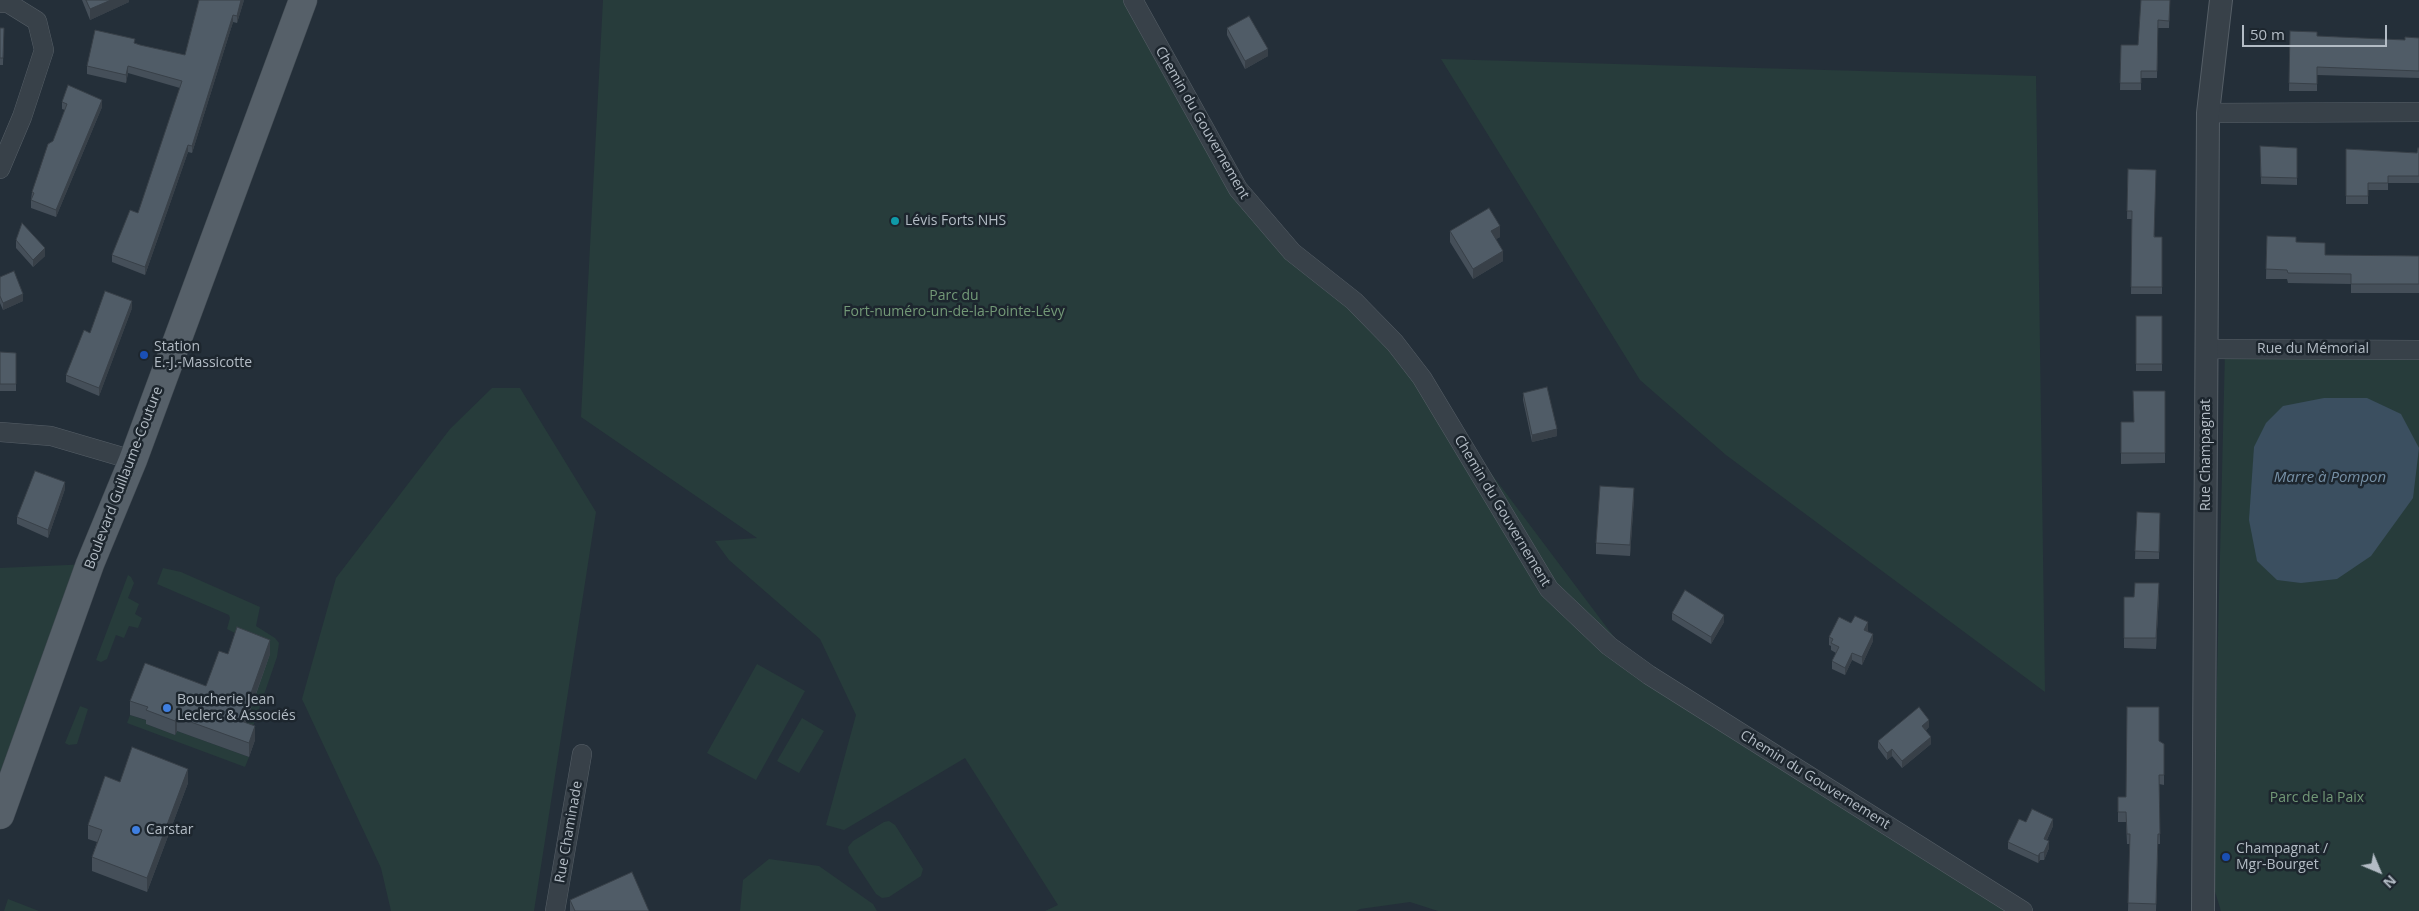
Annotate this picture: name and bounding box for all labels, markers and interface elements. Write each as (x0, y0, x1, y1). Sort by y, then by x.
scale bar (2244, 15, 2389, 47)
text: 50 m (2250, 24, 2285, 44)
street label: Chemin du Gouvernement (1151, 44, 1253, 202)
place label: Lévis Forts NHS (905, 213, 1006, 229)
marker: Lévis Forts NHS (889, 215, 901, 227)
park label: Parc du Fort-numéro-un-de-la-Pointe-Lévy (843, 288, 1065, 321)
place label: Station E.-J.-Massicotte (154, 339, 252, 372)
street label: Rue du Mémorial (2257, 341, 2369, 357)
marker: Station E.-J.-Massicotte (138, 349, 150, 361)
street label: Boulevard Guillaume-Couture (81, 384, 167, 572)
street label: Rue Champagnat (2198, 399, 2214, 511)
street label: Chemin du Gouvernement (1450, 432, 1554, 590)
water label: Marre à Pompon (2274, 469, 2386, 487)
place label: Boucherie Jean Leclerc & Associés (177, 692, 296, 724)
marker: Boucherie Jean Leclerc & Associés (161, 702, 173, 714)
street label: Chemin du Gouvernement (1737, 727, 1893, 833)
street label: Rue Chaminade (552, 780, 586, 884)
park label: Parc de la Paix (2270, 790, 2364, 806)
place label: Carstar (146, 822, 193, 838)
marker: Carstar (130, 824, 142, 836)
place label: Champagnat / Mgr-Bourget (2236, 841, 2328, 874)
north arrow (2354, 846, 2404, 896)
marker: Champagnat / Mgr-Bourget (2220, 851, 2232, 863)
text: N (2379, 871, 2401, 893)

